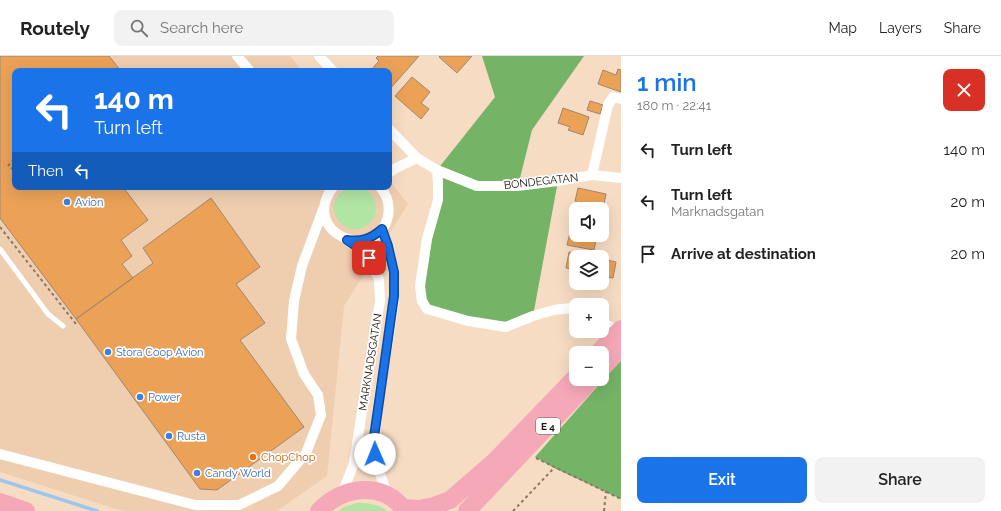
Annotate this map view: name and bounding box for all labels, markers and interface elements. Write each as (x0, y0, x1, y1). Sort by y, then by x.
search box (114, 10, 394, 46)
text: Routely (20, 17, 90, 39)
icon: search (128, 17, 150, 39)
text: Search here (160, 19, 243, 37)
text: Map (829, 20, 857, 36)
text: Layers (879, 20, 922, 36)
text: Share (944, 20, 981, 36)
text: 1 min (637, 68, 697, 97)
button: close (943, 69, 985, 111)
text: 140 m (94, 83, 174, 116)
icon: left (28, 84, 80, 136)
text: 180 m · 22:41 (637, 98, 711, 113)
text: Turn left (94, 117, 163, 138)
icon: left (637, 139, 659, 161)
text: Turn left (671, 141, 732, 159)
text: 140 m (944, 141, 985, 159)
icon: left (71, 160, 93, 182)
text: Then (28, 162, 63, 180)
street label: BONDEGATAN (503, 171, 579, 192)
text: Turn left (671, 186, 732, 204)
icon: left (637, 191, 659, 213)
text: 20 m (950, 193, 985, 211)
place label: Avion (75, 196, 103, 209)
marker: Avion (62, 197, 72, 207)
map controls (569, 202, 609, 386)
button: sound (569, 202, 609, 242)
text: Marknadsgatan (671, 204, 764, 219)
pin (352, 241, 386, 275)
icon: arrive (637, 243, 659, 265)
text: Arrive at destination (671, 245, 816, 263)
text: 20 m (950, 245, 985, 263)
icon: arrive (358, 247, 380, 269)
button: layers (569, 250, 609, 290)
button: + (569, 298, 609, 338)
street label: MARKNADSGATAN (356, 313, 385, 412)
place label: Stora Coop Avion (116, 346, 204, 359)
button: − (569, 346, 609, 386)
marker: Stora Coop Avion (103, 347, 113, 357)
place label: Power (148, 391, 180, 404)
marker: Power (135, 392, 145, 402)
road number: E 4 (536, 418, 560, 434)
place label: Rusta (177, 430, 206, 443)
marker: Rusta (164, 431, 174, 441)
position arrow (354, 433, 396, 475)
place label: ChopChop (261, 451, 316, 464)
marker: ChopChop (248, 452, 258, 462)
button: Exit (637, 457, 807, 503)
button: Share (815, 457, 985, 503)
place label: Candy World (205, 467, 271, 480)
marker: Candy World (192, 468, 202, 478)

